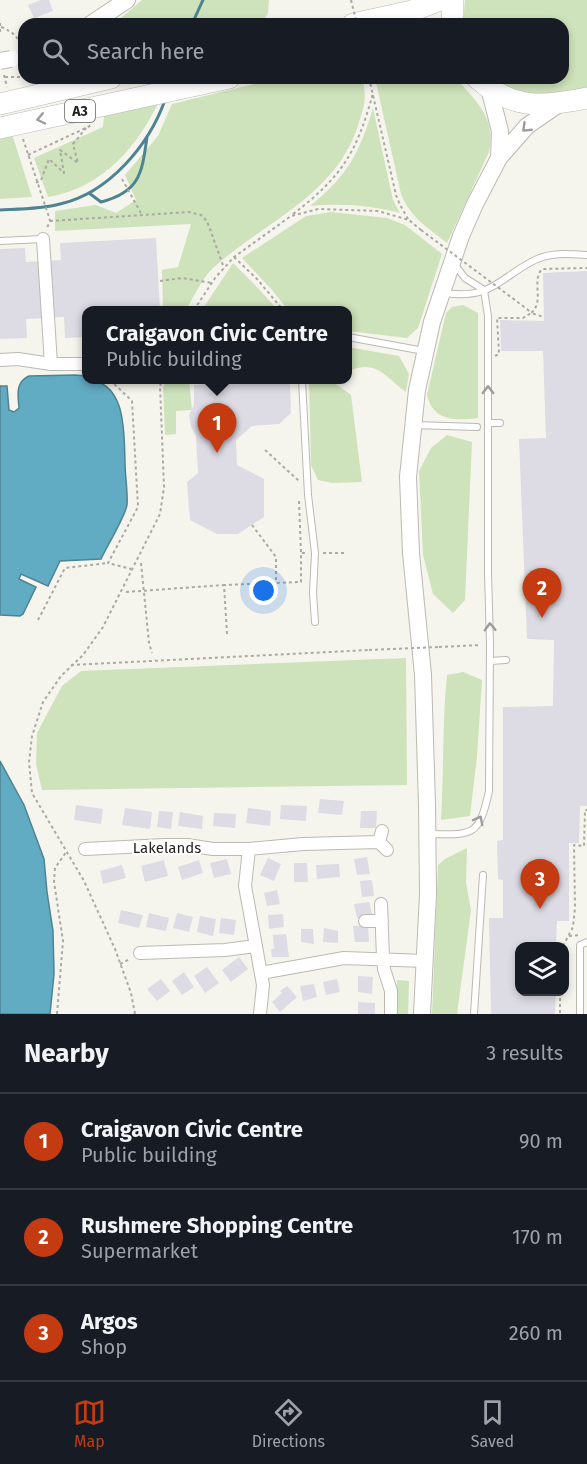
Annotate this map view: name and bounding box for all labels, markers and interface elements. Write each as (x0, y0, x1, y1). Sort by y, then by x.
search box (18, 18, 569, 84)
icon: search (39, 35, 72, 68)
text: Search here (87, 38, 205, 65)
road number: A3 (65, 100, 95, 122)
one-way arrow (36, 112, 46, 125)
one-way arrow (523, 121, 533, 132)
popup (82, 306, 352, 384)
text: Craigavon Civic Centre (106, 320, 328, 347)
text: Public building (106, 347, 242, 371)
one-way arrow (482, 385, 494, 394)
pin: 1 (198, 404, 236, 453)
pin: 2 (522, 568, 562, 618)
your location (249, 576, 278, 605)
one-way arrow (483, 622, 496, 631)
one-way arrow (472, 816, 483, 826)
street label: Lakelands (133, 839, 201, 857)
pin: 3 (520, 860, 560, 909)
map controls (515, 942, 569, 996)
button: layers (515, 942, 569, 996)
text: Nearby (24, 1038, 109, 1069)
text: 3 results (486, 1041, 563, 1065)
text: Craigavon Civic Centre (81, 1116, 303, 1143)
text: 1 (39, 1129, 48, 1153)
text: 90 m (519, 1129, 563, 1153)
text: Public building (81, 1143, 217, 1167)
text: Rushmere Shopping Centre (81, 1212, 353, 1239)
text: 2 (38, 1225, 49, 1249)
text: 170 m (512, 1225, 563, 1249)
text: Supermarket (81, 1239, 198, 1263)
text: Argos (81, 1308, 138, 1335)
text: 3 (38, 1321, 49, 1345)
text: 260 m (509, 1321, 563, 1345)
text: Shop (81, 1335, 127, 1359)
tab: Map (73, 1396, 106, 1451)
tab: Directions (252, 1396, 325, 1451)
tab: Saved (471, 1396, 514, 1451)

